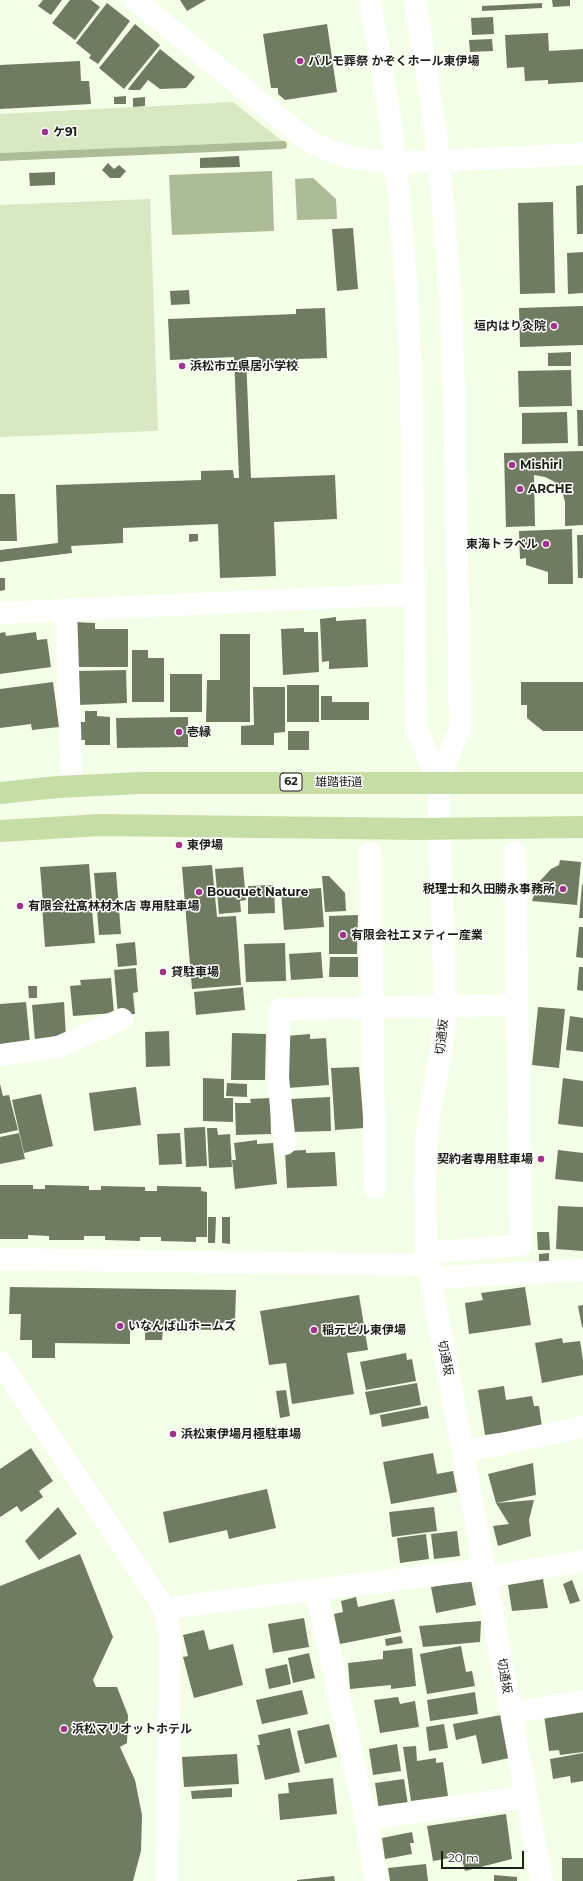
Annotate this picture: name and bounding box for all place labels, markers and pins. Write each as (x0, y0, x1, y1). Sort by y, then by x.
place label: パルモ葬祭 かぞくホール東伊場 (308, 54, 479, 68)
marker: パルモ葬祭 かぞくホール東伊場 (295, 56, 305, 66)
place label: ケ91 (53, 125, 77, 139)
marker: ケ91 (40, 127, 50, 137)
place label: 垣内はり灸院 (474, 319, 546, 333)
marker: 垣内はり灸院 (549, 321, 559, 331)
place label: 浜松市立県居小学校 (190, 359, 298, 373)
marker: 浜松市立県居小学校 (177, 361, 187, 371)
place label: Mishirl (520, 458, 562, 472)
marker: Mishirl (507, 460, 517, 470)
place label: ARCHE (528, 482, 572, 496)
marker: ARCHE (515, 484, 525, 494)
place label: 東海トラベル (466, 537, 538, 551)
marker: 東海トラベル (541, 539, 551, 549)
place label: 壱縁 (187, 725, 211, 739)
marker: 壱縁 (174, 727, 184, 737)
place label: 東伊場 (187, 838, 223, 852)
marker: 東伊場 (174, 840, 184, 850)
place label: 税理士和久田勝永事務所 (423, 882, 555, 896)
marker: 税理士和久田勝永事務所 (558, 884, 568, 894)
place label: Bouquet Nature (207, 885, 308, 899)
marker: Bouquet Nature (194, 887, 204, 897)
place label: 有限会社髙林材木店 専用駐車場 (28, 899, 199, 913)
marker: 有限会社髙林材木店 専用駐車場 (15, 901, 25, 911)
place label: 有限会社エヌティー産業 (351, 928, 483, 942)
marker: 有限会社エヌティー産業 (338, 930, 348, 940)
place label: 貸駐車場 (171, 965, 219, 979)
marker: 貸駐車場 (158, 967, 168, 977)
place label: 契約者専用駐車場 (437, 1152, 533, 1166)
marker: 契約者専用駐車場 (536, 1154, 546, 1164)
place label: いなんば山ホームズ (128, 1319, 236, 1333)
marker: いなんば山ホームズ (115, 1321, 125, 1331)
place label: 稲元ビル東伊場 (322, 1323, 406, 1337)
marker: 稲元ビル東伊場 (309, 1325, 319, 1335)
place label: 浜松東伊場月極駐車場 (181, 1427, 301, 1441)
marker: 浜松東伊場月極駐車場 (168, 1429, 178, 1439)
place label: 浜松マリオットホテル (72, 1722, 192, 1736)
marker: 浜松マリオットホテル (59, 1724, 69, 1734)

